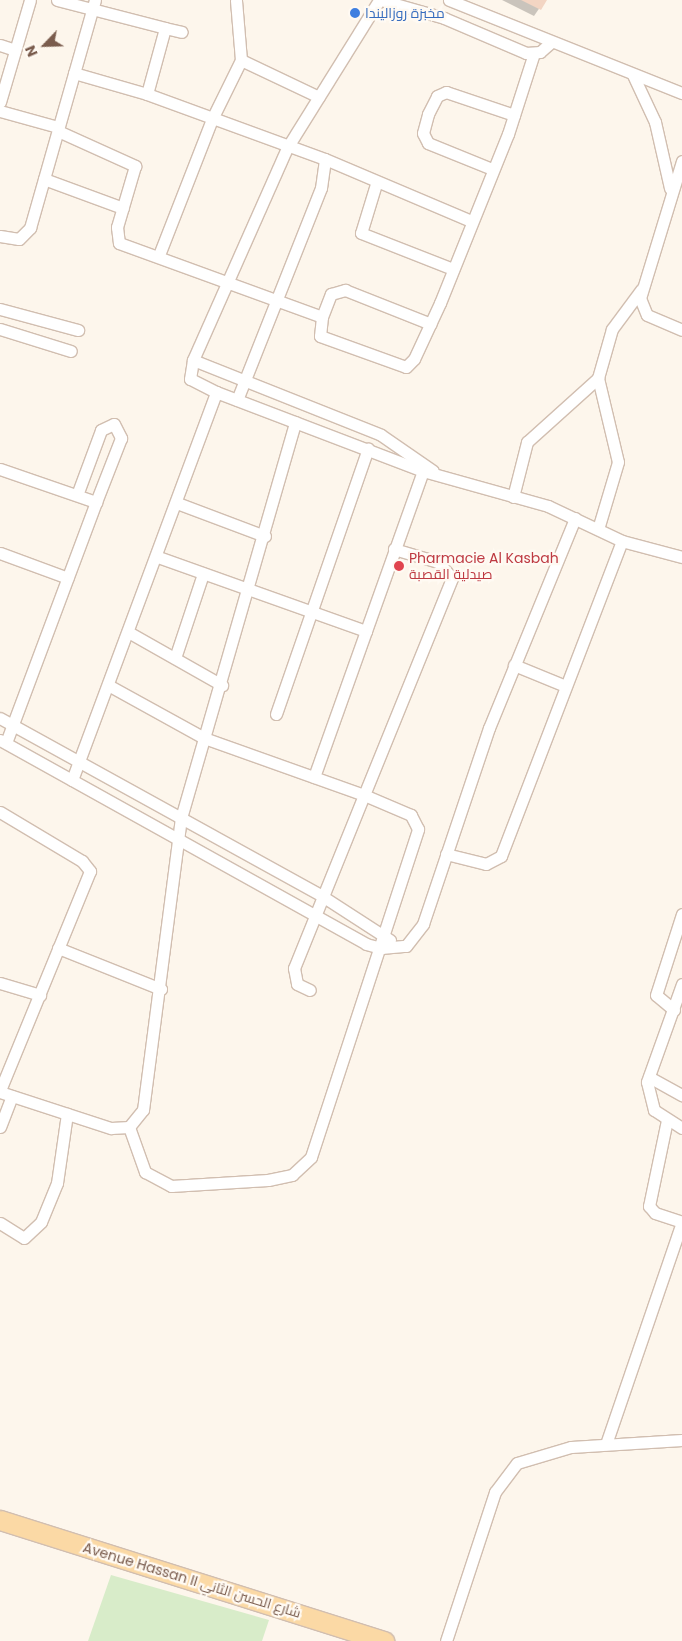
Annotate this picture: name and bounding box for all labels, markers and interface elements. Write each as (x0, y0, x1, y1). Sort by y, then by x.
place label: مخبزة روزاليندا (365, 5, 445, 21)
marker: مخبزة روزاليندا (349, 7, 361, 19)
north arrow (20, 20, 70, 70)
text: N (20, 42, 43, 60)
place label: Pharmacie Al Kasbah صيدلية القصبة (409, 550, 559, 582)
marker: Pharmacie Al Kasbah صيدلية القصبة (393, 560, 405, 572)
street label: Avenue Hassan II شارع الحسن الثاني (81, 1539, 303, 1621)

